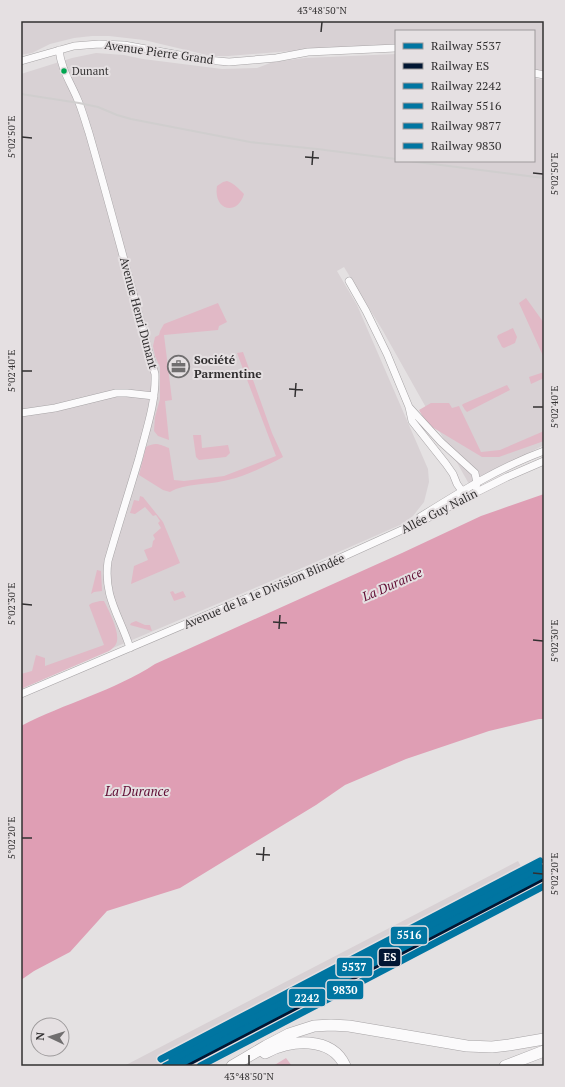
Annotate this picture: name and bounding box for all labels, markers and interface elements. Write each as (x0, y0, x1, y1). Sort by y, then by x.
text: 43°48'50"N (297, 4, 347, 17)
legend (395, 30, 535, 162)
street label: Avenue Pierre Grand (104, 37, 215, 67)
text: Railway 5537 (431, 38, 501, 53)
text: Railway ES (431, 58, 489, 73)
place label: Dunant (72, 64, 109, 78)
marker: Dunant (59, 66, 69, 76)
text: Railway 2242 (431, 78, 501, 93)
text: Railway 5516 (431, 98, 502, 113)
text: 5°02'50"E (5, 115, 18, 158)
text: Railway 9877 (431, 118, 501, 133)
text: Railway 9830 (431, 138, 501, 153)
text: 5°02'50"E (548, 152, 561, 195)
street label: Avenue Henri Dunant (117, 255, 161, 371)
text: 5°02'40"E (5, 349, 18, 392)
place label: Société Parmentine (194, 352, 262, 381)
office icon: Société Parmentine (166, 353, 192, 379)
text: 5°02'40"E (548, 385, 561, 428)
street label: Allée Guy Nalin (398, 485, 480, 537)
street label: Avenue de la 1e Division Blindée (181, 550, 347, 632)
water label: La Durance (358, 563, 425, 606)
text: 5°02'30"E (5, 582, 18, 625)
text: 5°02'30"E (548, 619, 561, 662)
water label: La Durance (104, 782, 169, 800)
text: 5°02'20"E (5, 816, 18, 859)
text: 5°02'20"E (548, 852, 561, 895)
line badge: 5516 (390, 926, 428, 945)
text: 5516 (397, 928, 421, 942)
line badge: ES (378, 948, 401, 967)
text: ES (384, 950, 396, 964)
line badge: 5537 (336, 957, 373, 977)
text: 5537 (342, 960, 366, 974)
line badge: 9830 (326, 980, 364, 1000)
text: 9830 (333, 983, 357, 997)
line badge: 2242 (288, 988, 326, 1007)
text: 2242 (295, 991, 319, 1005)
north arrow (30, 1017, 70, 1057)
text: N (33, 1031, 47, 1041)
text: 43°48'50"N (224, 1070, 274, 1083)

